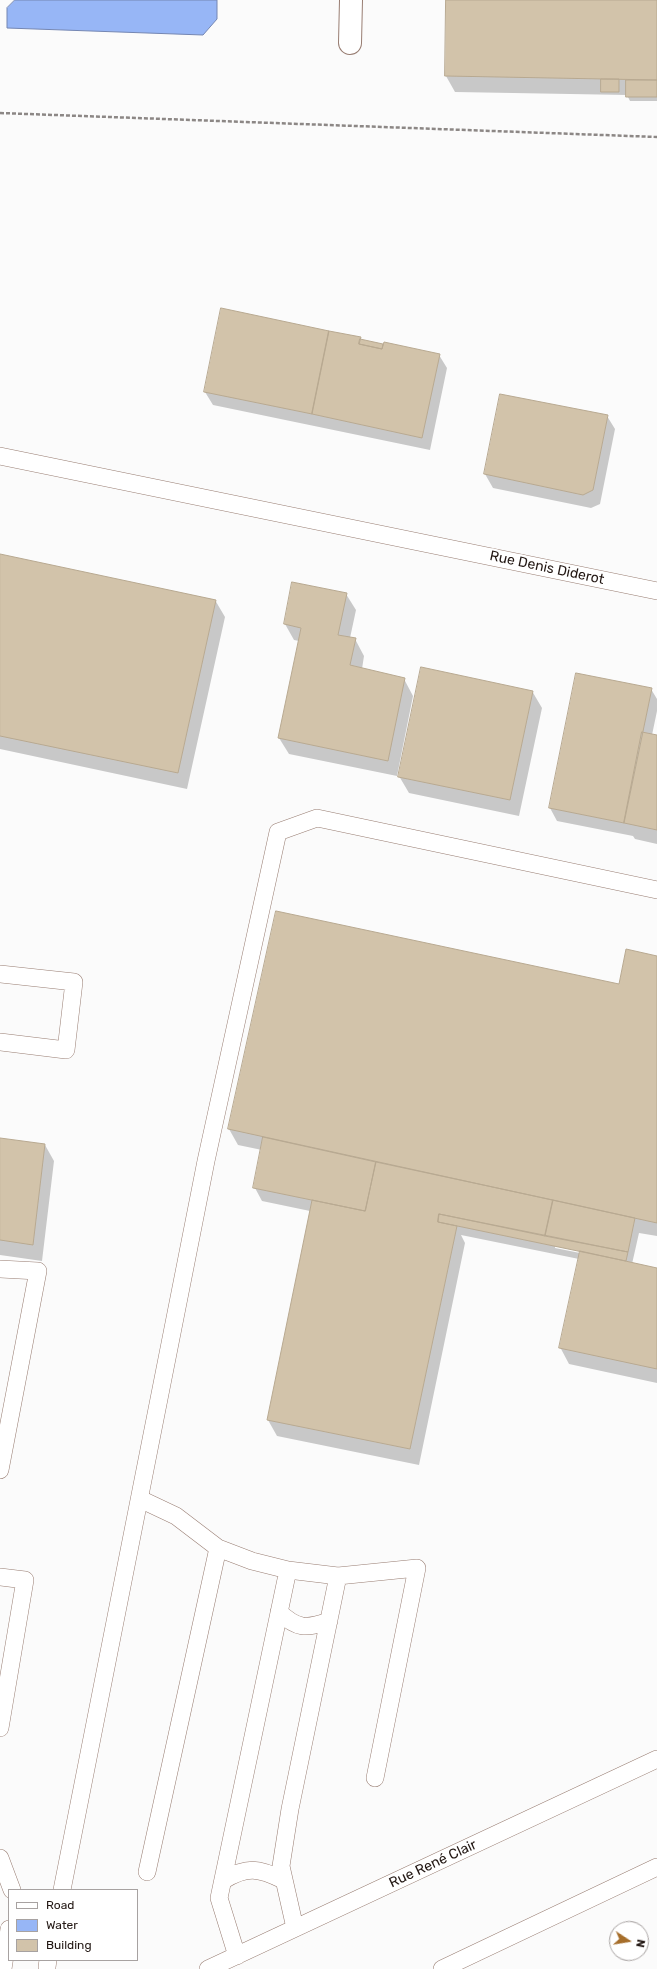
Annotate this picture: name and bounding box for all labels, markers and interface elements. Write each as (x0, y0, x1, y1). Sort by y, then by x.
street label: Rue Denis Diderot (488, 548, 606, 588)
street label: Rue René Clair (387, 1836, 479, 1892)
legend (8, 1889, 138, 1961)
text: Road (46, 1898, 74, 1912)
text: Water (46, 1918, 78, 1932)
north arrow (609, 1921, 649, 1961)
text: Building (46, 1938, 92, 1952)
text: N (633, 1938, 647, 1949)

